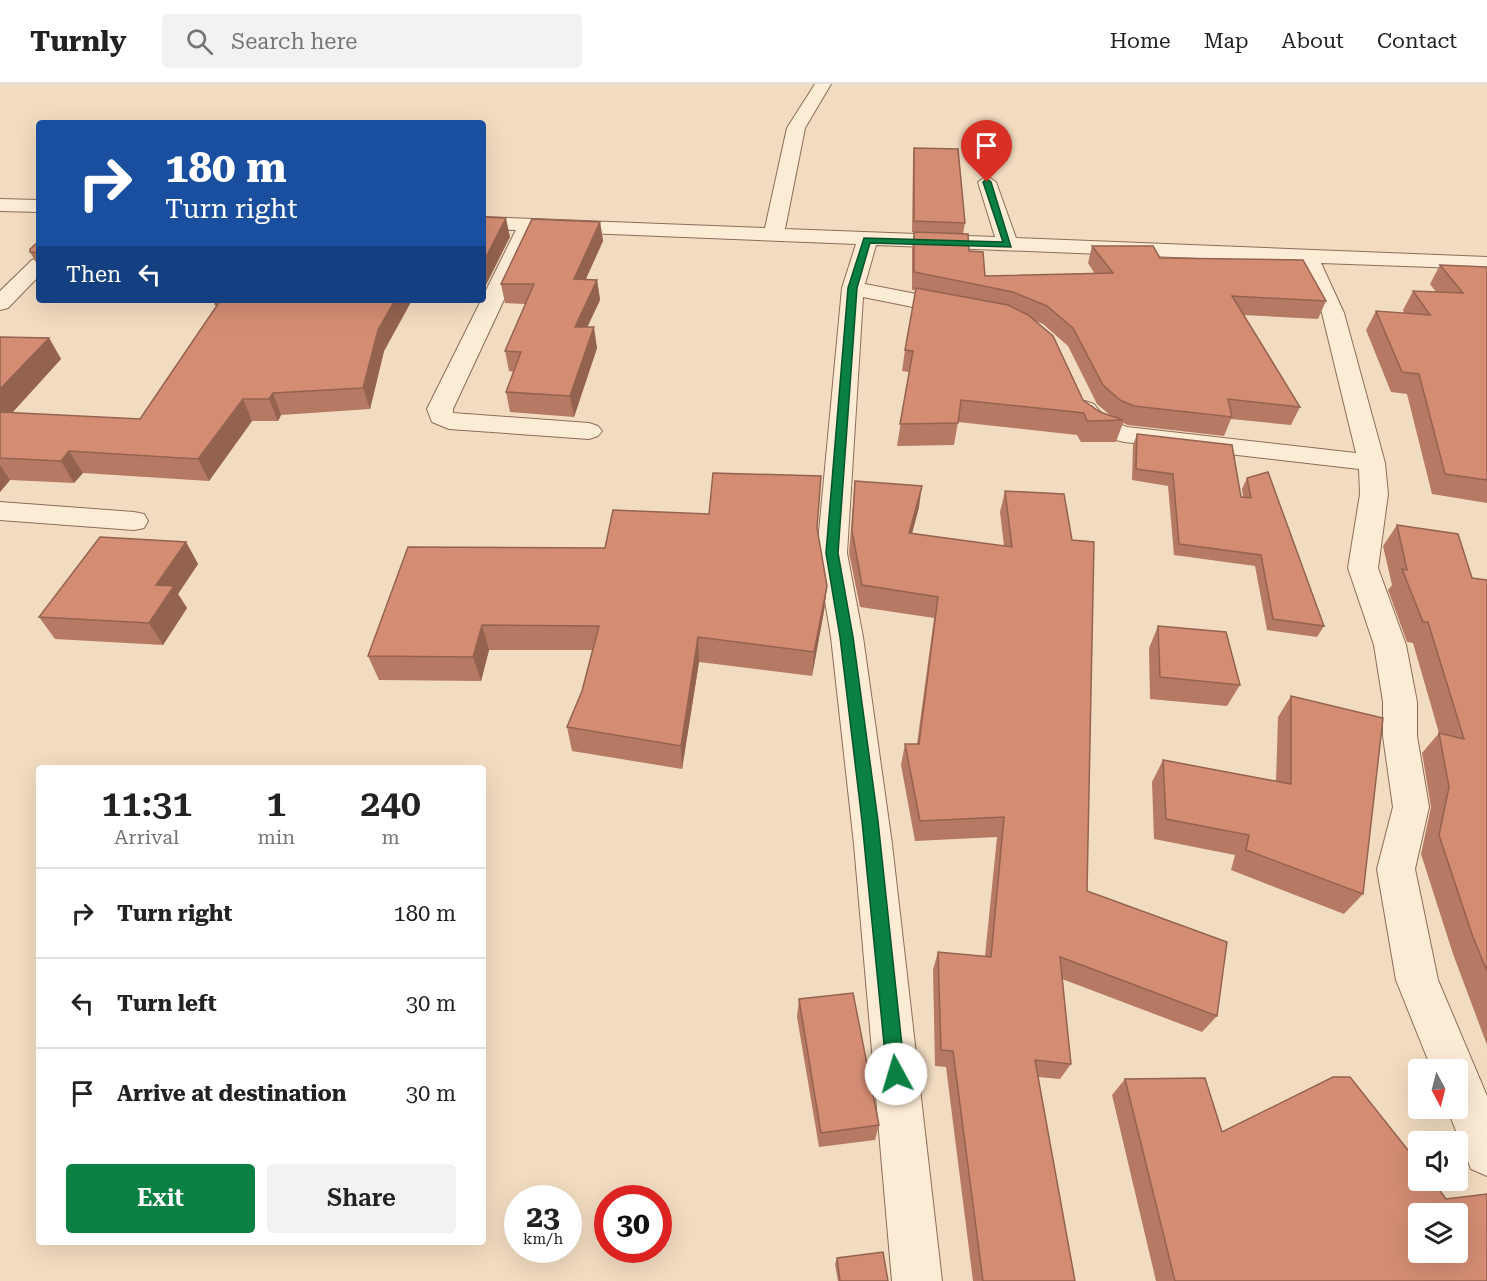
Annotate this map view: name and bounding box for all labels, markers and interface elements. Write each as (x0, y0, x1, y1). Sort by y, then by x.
search box (162, 14, 582, 68)
text: Turnly (30, 25, 126, 58)
icon: search (183, 25, 216, 58)
text: Search here (231, 29, 357, 54)
text: Home (1110, 29, 1171, 53)
text: Map (1204, 29, 1249, 53)
text: About (1282, 29, 1344, 53)
text: Contact (1377, 29, 1457, 53)
pin (961, 120, 1012, 182)
icon: arrive (970, 129, 1003, 162)
text: 180 m (165, 143, 287, 192)
icon: right (66, 144, 144, 222)
text: Turn right (165, 193, 298, 225)
icon: left (133, 258, 166, 291)
text: Then (66, 262, 121, 287)
text: 11:31 (101, 783, 192, 825)
text: 1 (266, 783, 286, 825)
text: 240 (360, 783, 421, 825)
text: Arrival (114, 825, 179, 849)
text: min (258, 825, 295, 849)
text: m (381, 825, 400, 849)
icon: right (66, 897, 99, 930)
text: Turn right (117, 901, 232, 926)
text: 180 m (393, 901, 456, 926)
icon: left (66, 987, 99, 1020)
text: Turn left (117, 991, 217, 1016)
text: 30 m (406, 991, 456, 1016)
position arrow (864, 1042, 928, 1106)
north arrow (1408, 1059, 1468, 1119)
map controls (1408, 1059, 1468, 1263)
icon: arrive (66, 1077, 99, 1110)
text: Arrive at destination (117, 1081, 346, 1106)
text: 30 m (406, 1081, 456, 1106)
button: sound (1408, 1131, 1468, 1191)
button: Exit (66, 1164, 255, 1233)
button: Share (267, 1164, 456, 1233)
speed limit sign: 30 (594, 1185, 672, 1263)
text: 23 (526, 1199, 560, 1234)
button: layers (1408, 1203, 1468, 1263)
text: km/h (523, 1230, 563, 1248)

